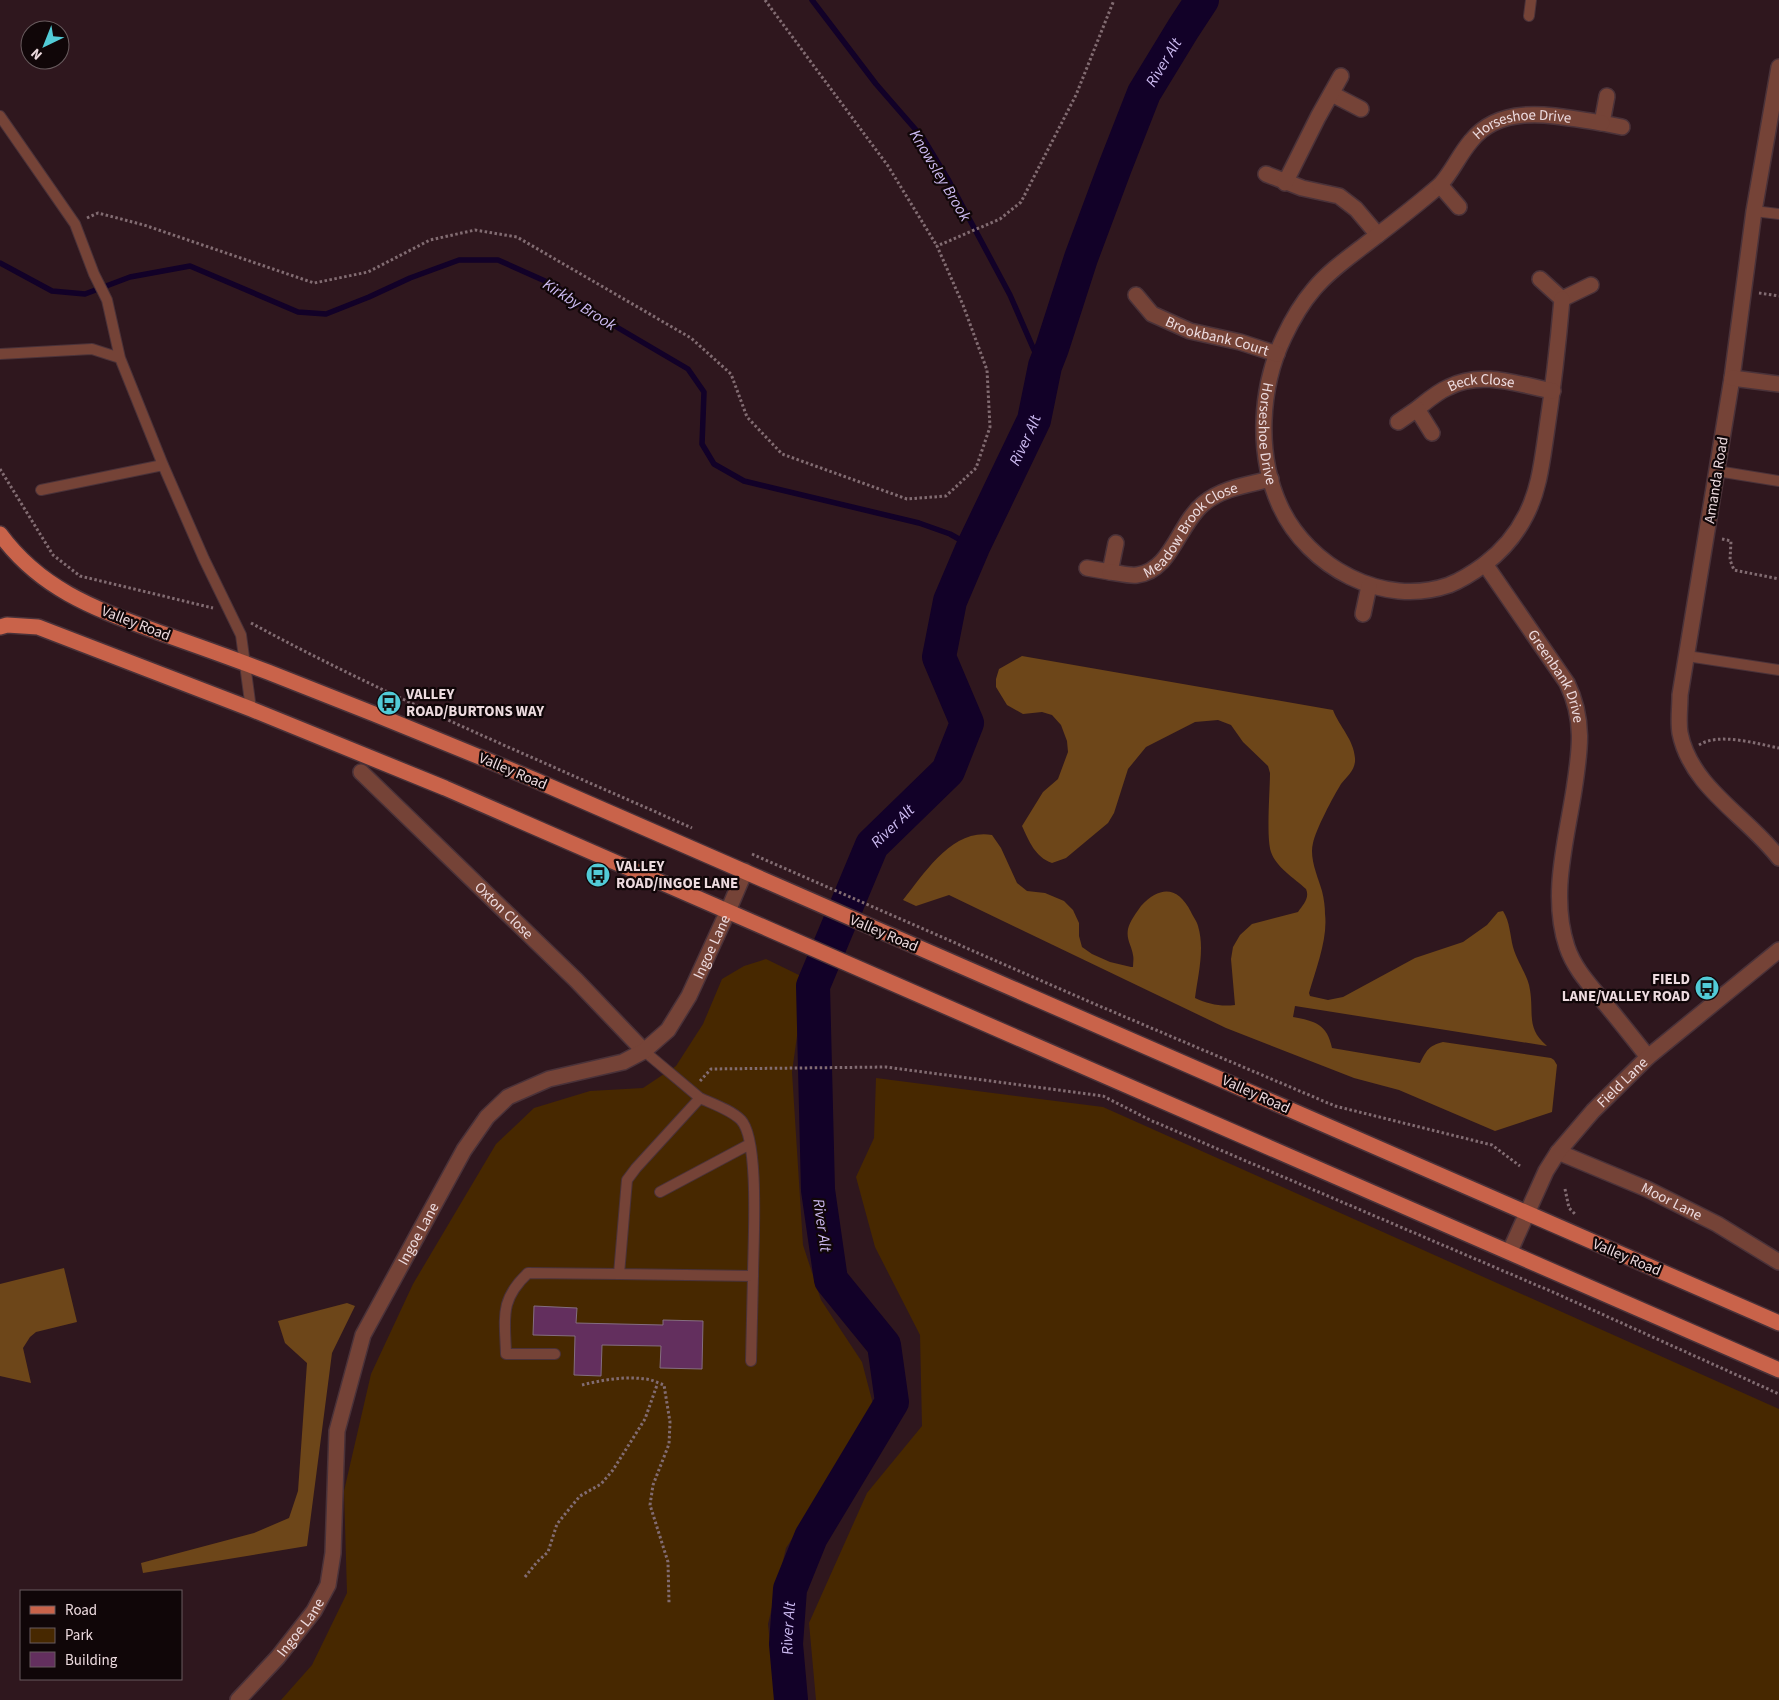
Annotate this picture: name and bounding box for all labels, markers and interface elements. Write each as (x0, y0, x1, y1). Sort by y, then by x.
north arrow (20, 20, 70, 70)
water label: River Alt (1140, 33, 1187, 91)
text: N (27, 43, 47, 64)
street label: Horseshoe Drive (1468, 105, 1573, 145)
water label: Knowsley Brook (904, 126, 976, 226)
water label: Kirkby Brook (538, 274, 621, 336)
street label: Brookbank Court (1162, 311, 1272, 362)
street label: Beck Close (1444, 369, 1516, 397)
street label: Horseshoe Drive (1253, 381, 1281, 487)
water label: River Alt (1004, 413, 1047, 469)
street label: Amanda Road (1699, 435, 1734, 525)
street label: Meadow Brook Close (1140, 478, 1240, 584)
street label: Valley Road (98, 601, 173, 646)
street label: Greenbank Drive (1522, 626, 1589, 724)
place label: VALLEY ROAD/BURTONS WAY (405, 684, 544, 722)
bus stop icon: VALLEY ROAD/BURTONS WAY (376, 690, 402, 716)
street label: Valley Road (475, 748, 550, 795)
water label: River Alt (866, 799, 920, 853)
place label: VALLEY ROAD/INGOE LANE (615, 856, 738, 894)
bus stop icon: VALLEY ROAD/INGOE LANE (585, 862, 611, 888)
street label: Oxton Close (470, 877, 538, 944)
street label: Valley Road (846, 910, 921, 957)
street label: Ingoe Lane (688, 911, 736, 983)
place label: FIELD LANE/VALLEY ROAD (1562, 969, 1690, 1007)
bus stop icon: FIELD LANE/VALLEY ROAD (1694, 975, 1720, 1001)
street label: Field Lane (1592, 1053, 1653, 1113)
street label: Valley Road (1218, 1070, 1293, 1119)
street label: Moor Lane (1637, 1178, 1706, 1226)
water label: River Alt (807, 1197, 837, 1254)
street label: Ingoe Lane (393, 1199, 444, 1269)
street label: Valley Road (1589, 1234, 1664, 1281)
legend (20, 1590, 182, 1680)
street label: Ingoe Lane (272, 1595, 330, 1661)
text: Road (65, 1600, 97, 1621)
water label: River Alt (776, 1600, 801, 1656)
text: Park (65, 1625, 94, 1646)
text: Building (65, 1650, 118, 1671)

